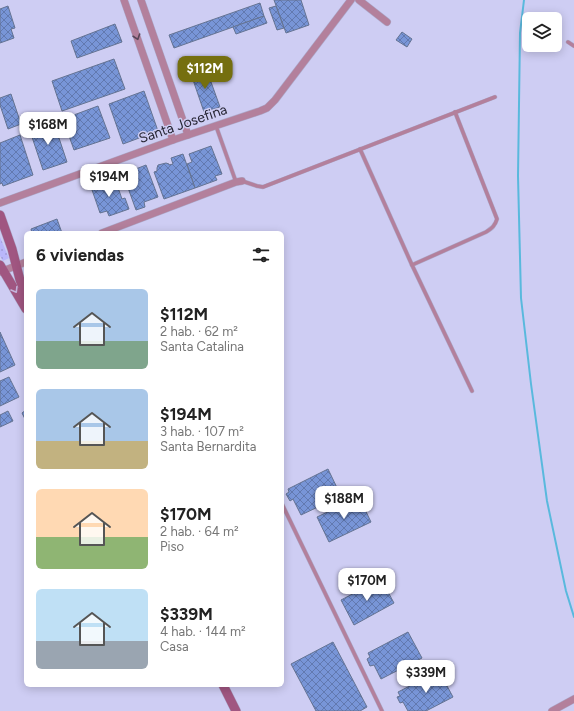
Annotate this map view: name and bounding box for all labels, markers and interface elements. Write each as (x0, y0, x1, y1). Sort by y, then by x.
map controls (522, 12, 562, 52)
button: layers (522, 12, 562, 52)
one-way arrow (132, 33, 141, 40)
pin: $112M (177, 56, 233, 90)
text: $112M (187, 61, 223, 76)
street label: Santa Josefina (137, 101, 229, 147)
pin: $168M (20, 112, 76, 146)
text: $168M (28, 117, 68, 132)
pin: $194M (81, 164, 137, 198)
text: $194M (89, 169, 129, 184)
icon: filters (250, 244, 272, 266)
text: 6 viviendas (36, 245, 124, 265)
one-way arrow (10, 286, 17, 293)
text: $112M (160, 304, 208, 324)
icon: home (68, 305, 116, 353)
text: 2 hab. · 62 m² (160, 324, 238, 339)
text: Santa Catalina (160, 339, 244, 354)
text: $194M (160, 404, 212, 424)
icon: home (68, 405, 116, 453)
text: 3 hab. · 107 m² (160, 424, 244, 439)
text: Santa Bernardita (160, 439, 256, 454)
pin: $188M (316, 486, 372, 520)
text: $188M (324, 491, 364, 506)
text: $170M (160, 504, 212, 524)
icon: home (68, 505, 116, 553)
text: 2 hab. · 64 m² (160, 524, 239, 539)
text: Piso (160, 539, 184, 554)
pin: $170M (339, 568, 395, 602)
text: $170M (347, 573, 387, 588)
text: $339M (160, 604, 213, 624)
icon: home (68, 605, 116, 653)
text: 4 hab. · 144 m² (160, 624, 246, 639)
text: Casa (160, 639, 189, 654)
pin: $339M (398, 660, 454, 694)
text: $339M (406, 665, 446, 680)

